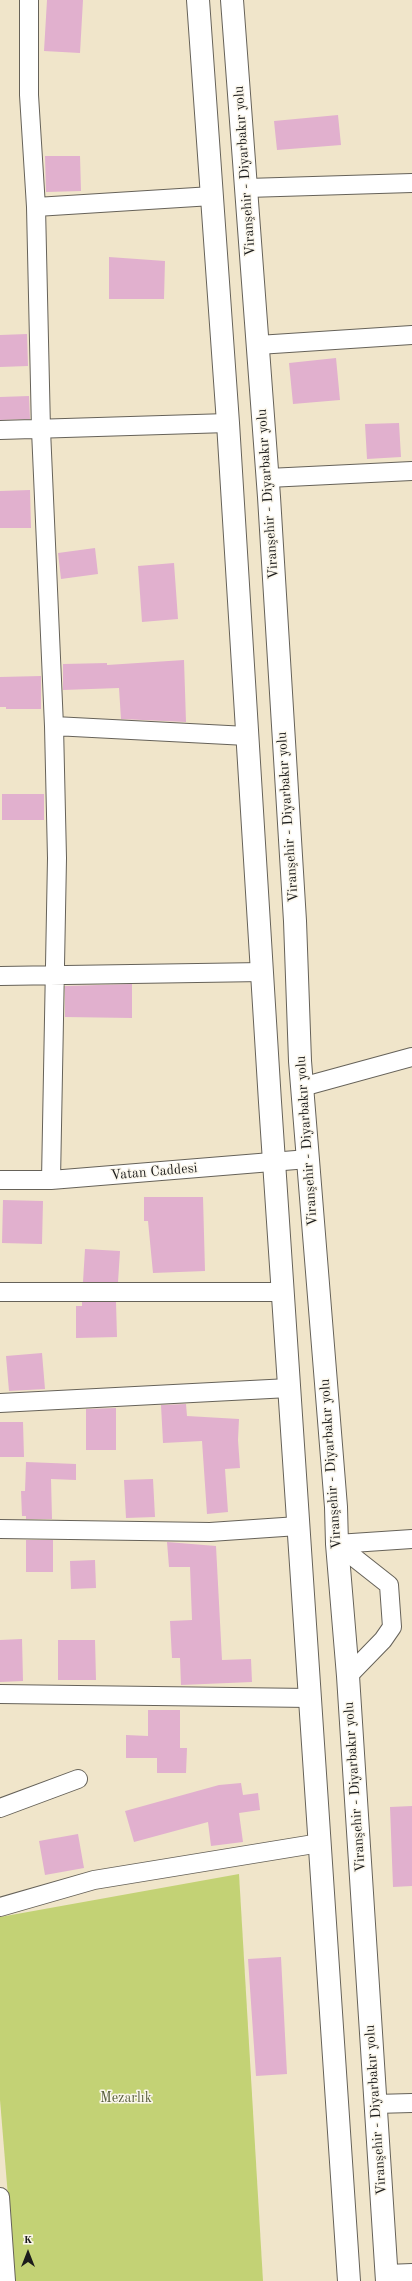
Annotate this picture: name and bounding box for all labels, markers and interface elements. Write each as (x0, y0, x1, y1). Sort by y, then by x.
street label: Viranşehir - Diyarbakır yolu (231, 85, 259, 257)
street label: Viranşehir - Diyarbakır yolu (254, 408, 282, 580)
street label: Viranşehir - Diyarbakır yolu (274, 731, 302, 903)
street label: Viranşehir - Diyarbakır yolu (293, 1055, 321, 1227)
street label: Vatan Caddesi (110, 1160, 198, 1184)
street label: Viranşehir - Diyarbakır yolu (317, 1378, 345, 1550)
street label: Viranşehir - Diyarbakır yolu (341, 1701, 369, 1873)
street label: Viranşehir - Diyarbakır yolu (362, 2024, 390, 2196)
park label: Mezarlık (100, 2090, 152, 2106)
north arrow (8, 2233, 48, 2273)
text: K (24, 2235, 32, 2246)

